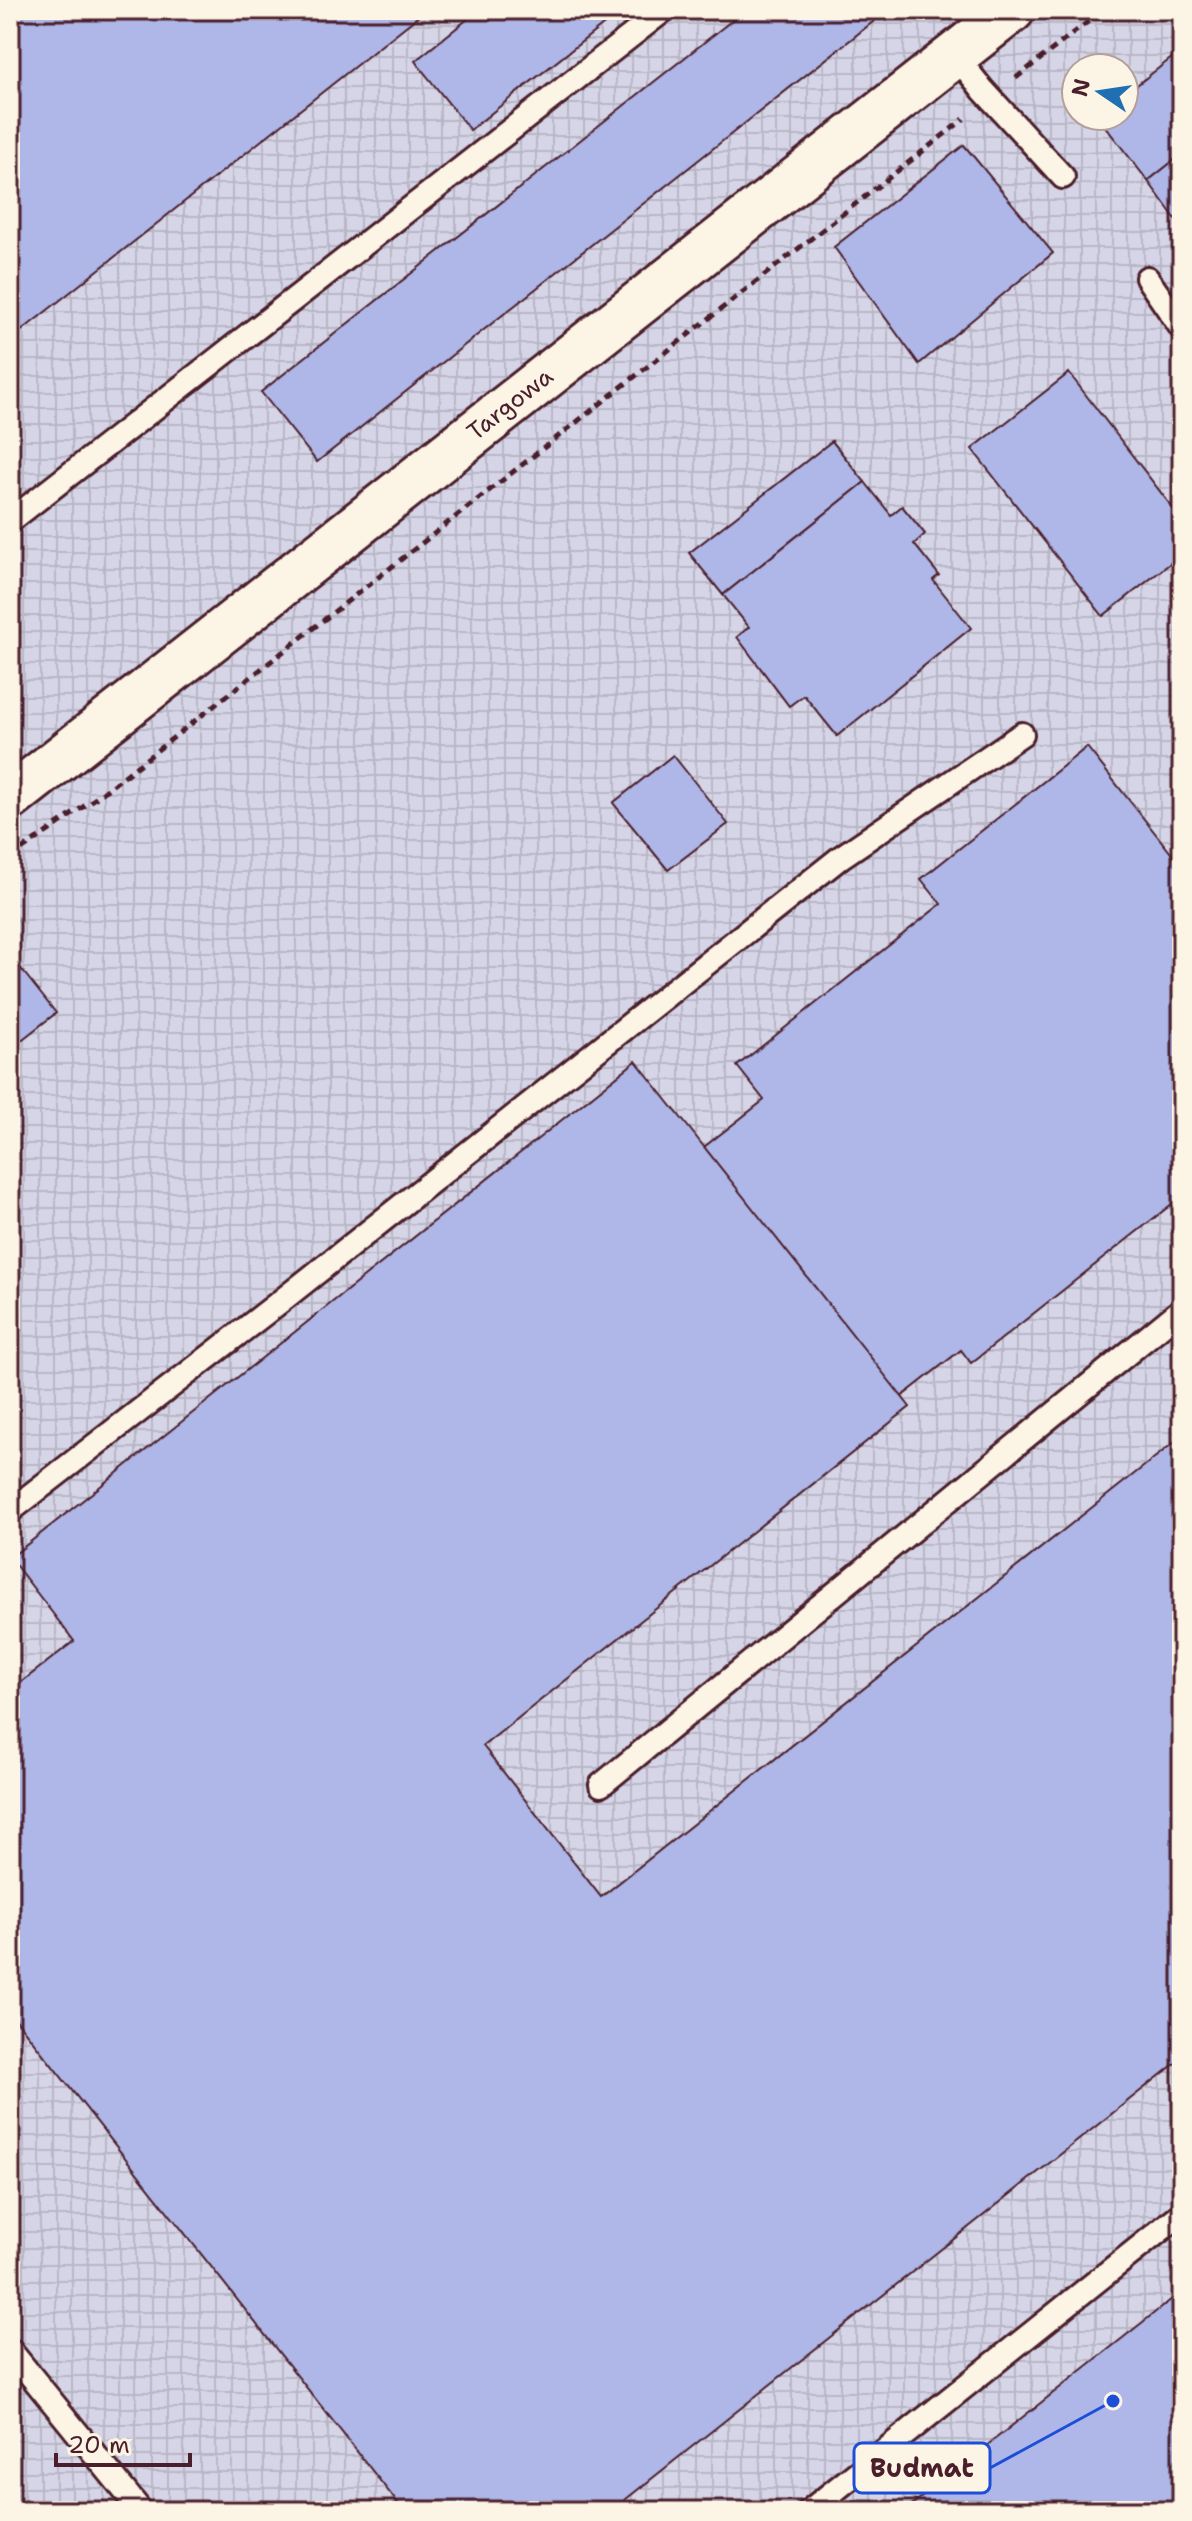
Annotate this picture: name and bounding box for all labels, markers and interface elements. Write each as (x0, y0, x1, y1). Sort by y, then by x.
north arrow (1060, 52, 1140, 132)
text: N (1065, 76, 1097, 99)
street label: Targowa (460, 360, 560, 448)
scale bar (56, 2417, 190, 2467)
text: 20 m (68, 2429, 130, 2461)
callout: Budmat (854, 2443, 990, 2493)
text: Budmat (870, 2450, 974, 2485)

